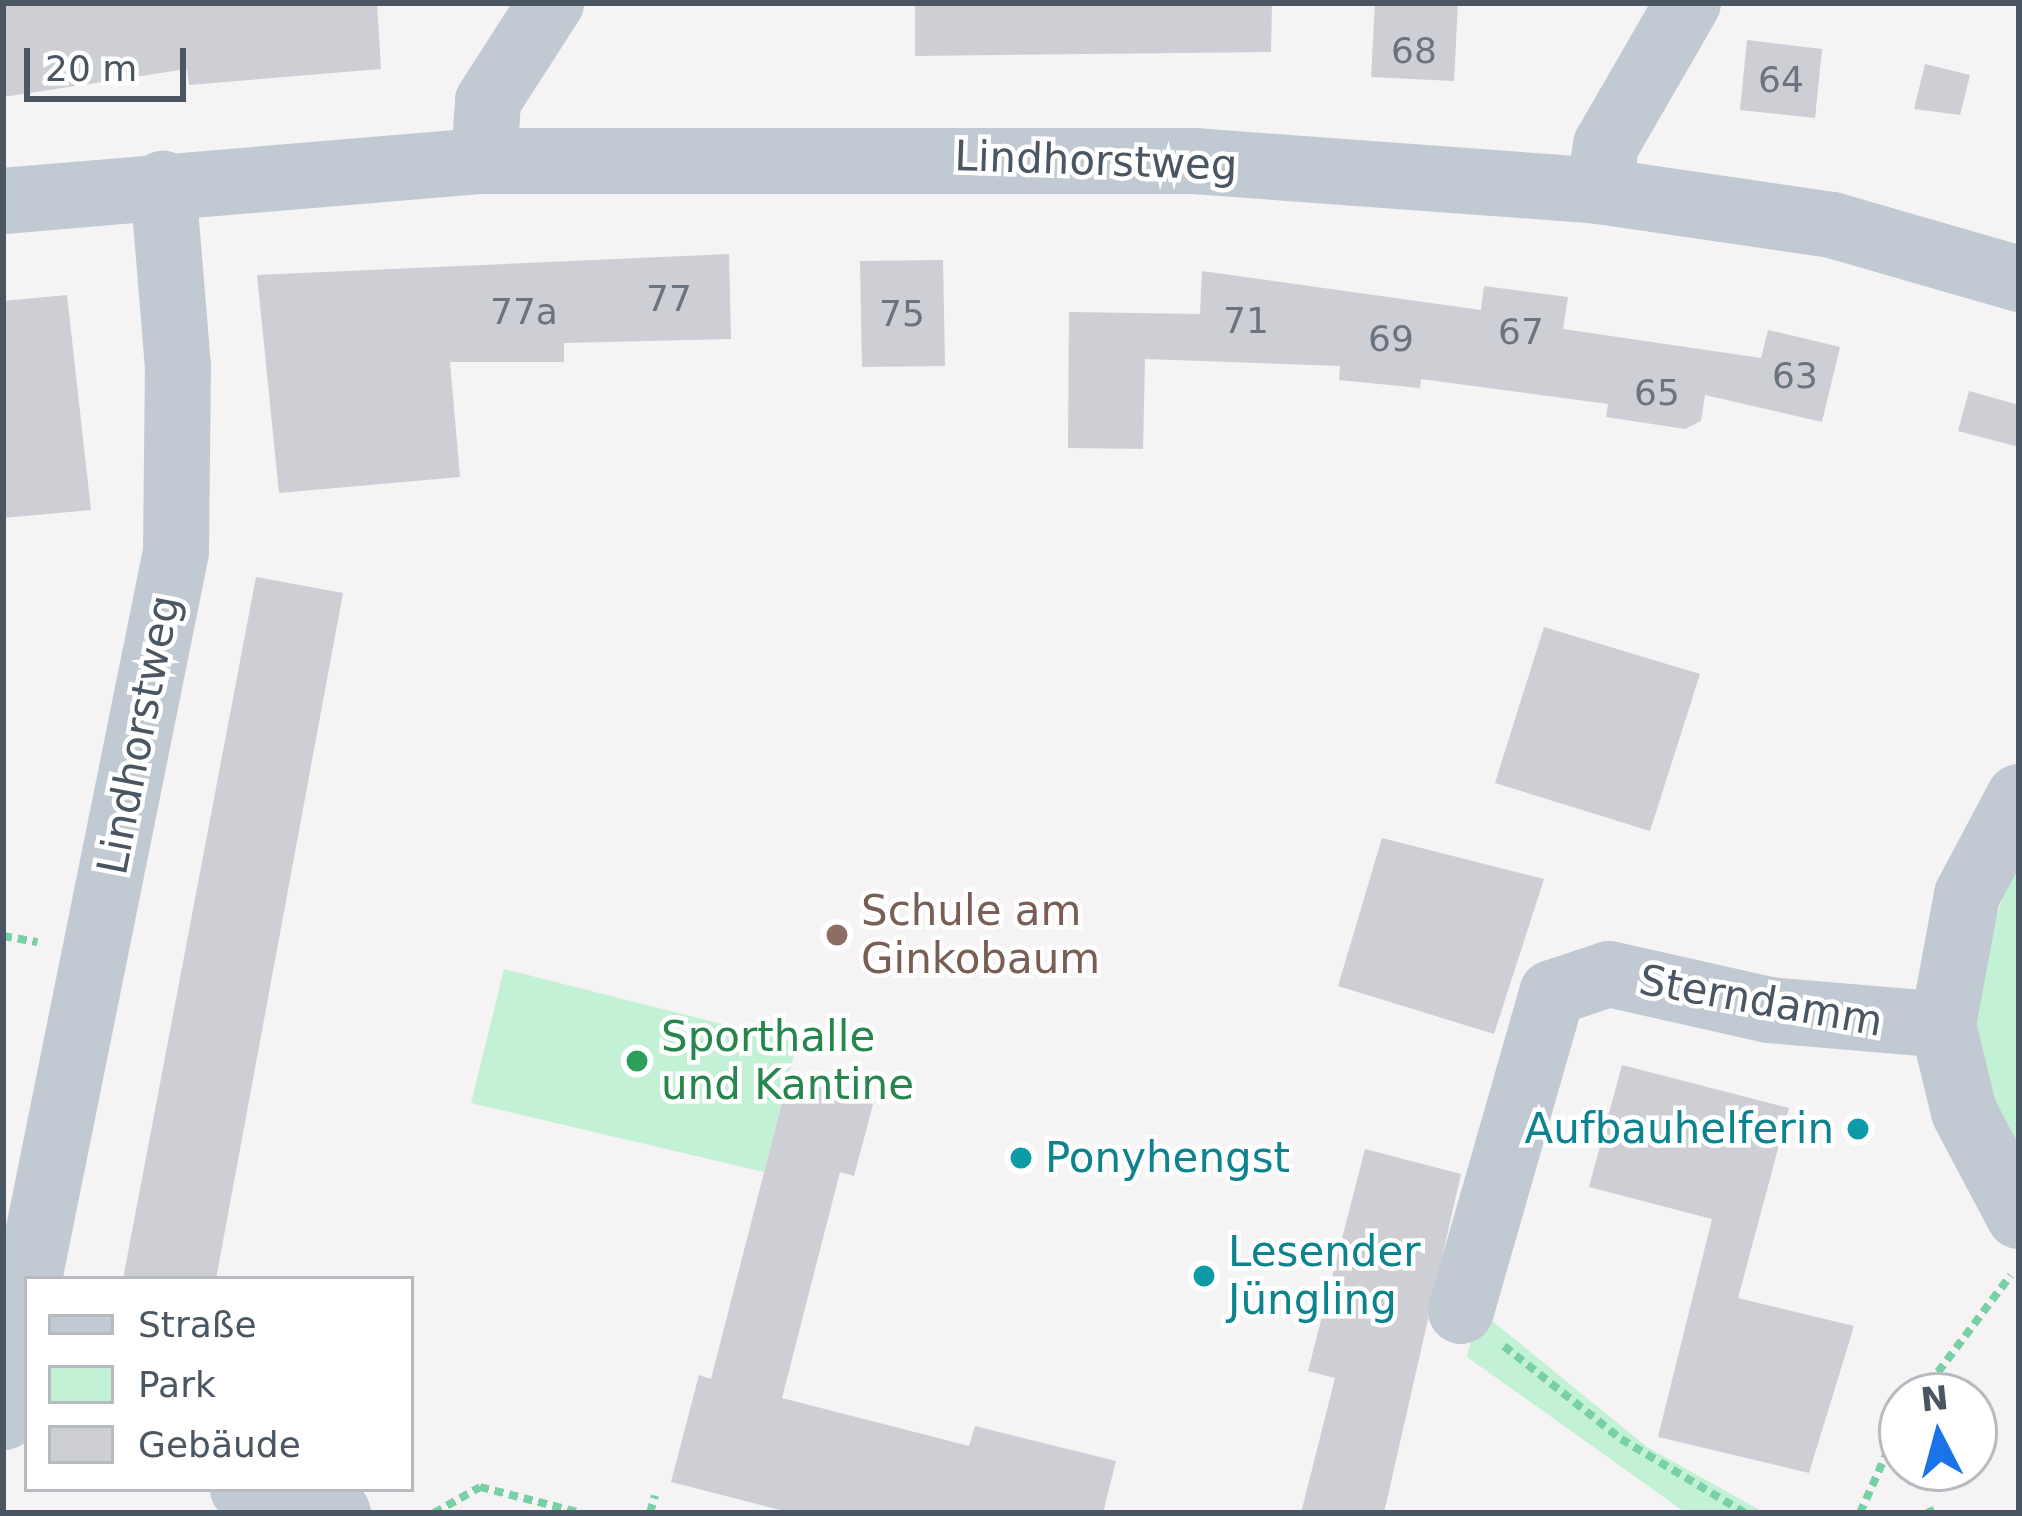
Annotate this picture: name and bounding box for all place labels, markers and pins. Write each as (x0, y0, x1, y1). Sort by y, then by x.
place label: Schule am Ginkobaum (861, 886, 1100, 984)
marker: Schule am Ginkobaum (824, 922, 850, 948)
place label: Sporthalle und Kantine (661, 1012, 914, 1110)
marker: Sporthalle und Kantine (624, 1048, 650, 1074)
place label: Aufbauhelferin (1525, 1104, 1834, 1154)
marker: Aufbauhelferin (1845, 1116, 1871, 1142)
place label: Ponyhengst (1045, 1133, 1290, 1183)
marker: Ponyhengst (1008, 1145, 1034, 1171)
place label: Lesender Jüngling (1228, 1227, 1421, 1326)
marker: Lesender Jüngling (1191, 1263, 1217, 1289)

